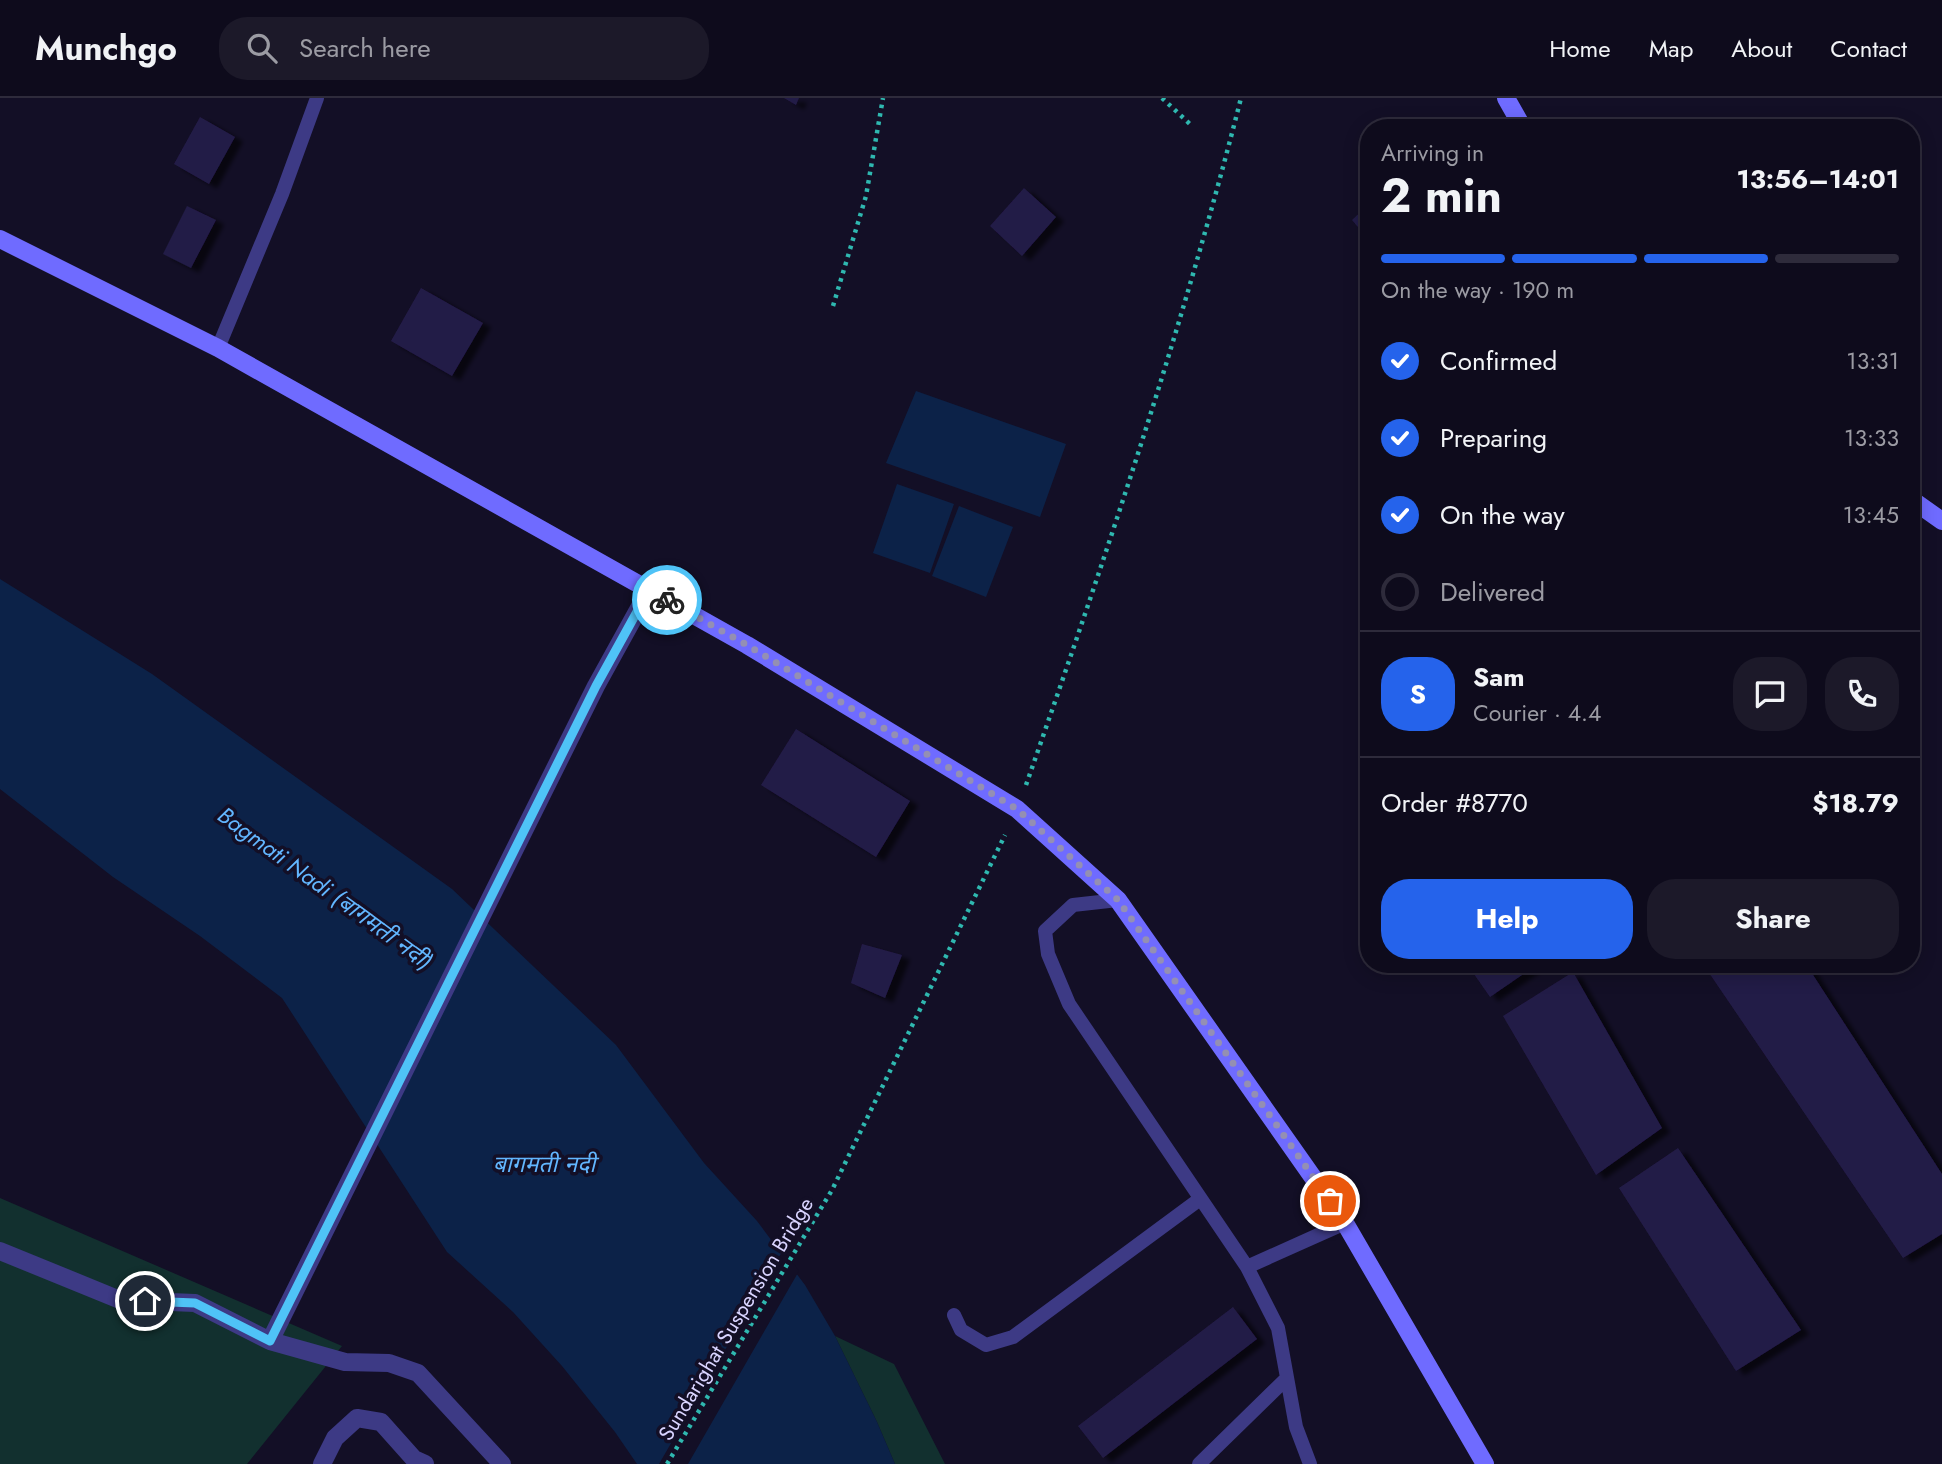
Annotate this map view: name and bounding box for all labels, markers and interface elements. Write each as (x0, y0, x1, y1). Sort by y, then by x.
search box (219, 17, 709, 80)
text: Munchgo (35, 25, 177, 72)
icon: search (243, 29, 281, 67)
text: Search here (299, 29, 431, 67)
text: Home (1549, 31, 1611, 66)
text: Map (1649, 31, 1693, 66)
text: About (1731, 31, 1792, 66)
text: Contact (1830, 31, 1907, 66)
text: Arriving in (1381, 136, 1484, 170)
text: 13:56–14:01 (1736, 160, 1899, 198)
text: 2 min (1381, 163, 1502, 229)
text: On the way · 190 m (1381, 273, 1574, 307)
icon: check (1381, 342, 1419, 380)
text: Confirmed (1440, 342, 1557, 380)
text: 13:31 (1846, 344, 1899, 378)
icon: check (1381, 419, 1419, 457)
text: Preparing (1440, 419, 1547, 457)
text: 13:33 (1844, 421, 1899, 455)
icon: check (1381, 496, 1419, 534)
text: On the way (1440, 496, 1565, 534)
text: 13:45 (1843, 498, 1899, 532)
courier (632, 565, 702, 635)
text: Delivered (1440, 573, 1545, 611)
icon: bike (648, 581, 686, 619)
button: chat (1733, 657, 1807, 731)
button: phone (1825, 657, 1899, 731)
text: Sam (1473, 658, 1525, 696)
text: S (1410, 675, 1426, 713)
text: Courier · 4.4 (1473, 696, 1601, 730)
text: Order #8770 (1381, 784, 1528, 822)
text: $18.79 (1812, 784, 1899, 822)
water label: Bagmati Nadi (बागमती नदी) (211, 798, 439, 978)
button: Help (1381, 879, 1633, 959)
button: Share (1647, 879, 1899, 959)
water label: बागमती नदी (493, 1147, 599, 1181)
pin (1300, 1171, 1360, 1231)
icon: bag (1311, 1182, 1349, 1220)
street label: Sundarighat Suspension Bridge (651, 1191, 821, 1446)
pin (115, 1271, 175, 1331)
icon: home (126, 1282, 164, 1320)

